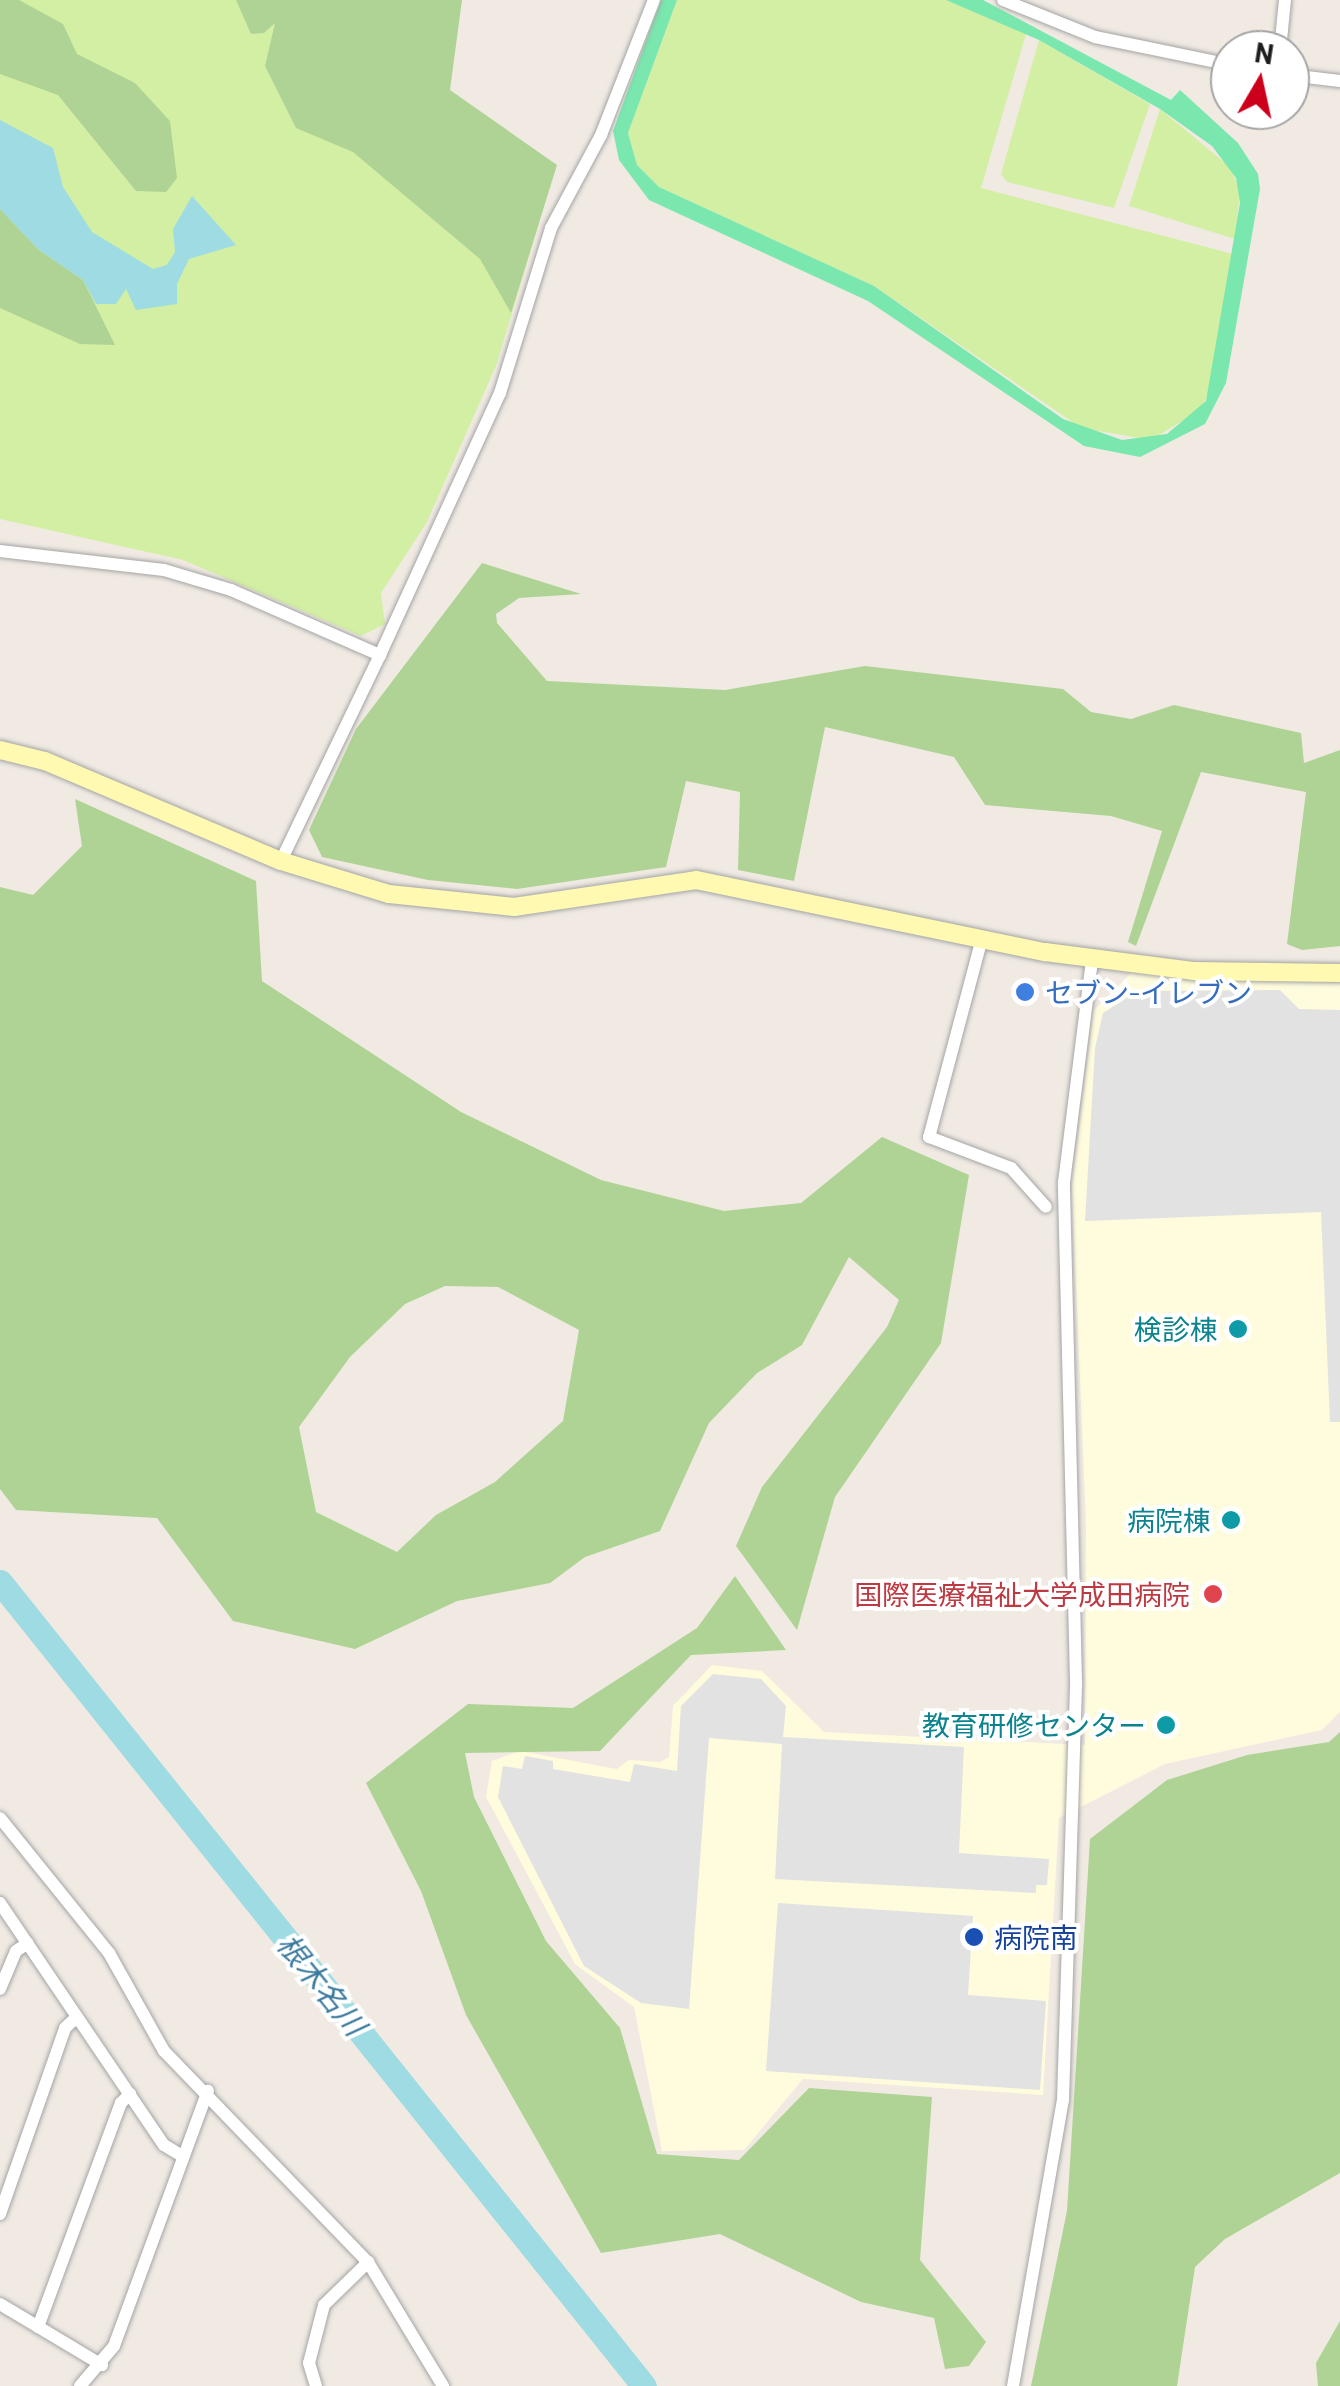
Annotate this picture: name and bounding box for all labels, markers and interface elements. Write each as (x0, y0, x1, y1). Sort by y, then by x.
north arrow (1210, 30, 1310, 130)
text: N (1253, 34, 1276, 71)
place label: セブン-イレブン (1045, 975, 1252, 1009)
marker: セブン-イレブン (1014, 981, 1036, 1003)
place label: 検診棟 (1134, 1312, 1218, 1346)
marker: 検診棟 (1227, 1318, 1249, 1340)
place label: 病院棟 (1127, 1503, 1211, 1537)
marker: 病院棟 (1220, 1509, 1242, 1531)
place label: 国際医療福祉大学成田病院 (854, 1577, 1190, 1611)
marker: 国際医療福祉大学成田病院 (1200, 1581, 1226, 1607)
place label: 教育研修センター (922, 1708, 1146, 1742)
marker: 教育研修センター (1155, 1714, 1177, 1736)
place label: 病院南 (994, 1920, 1078, 1954)
water label: 根木名川 (270, 1926, 374, 2042)
marker: 病院南 (963, 1926, 985, 1948)

